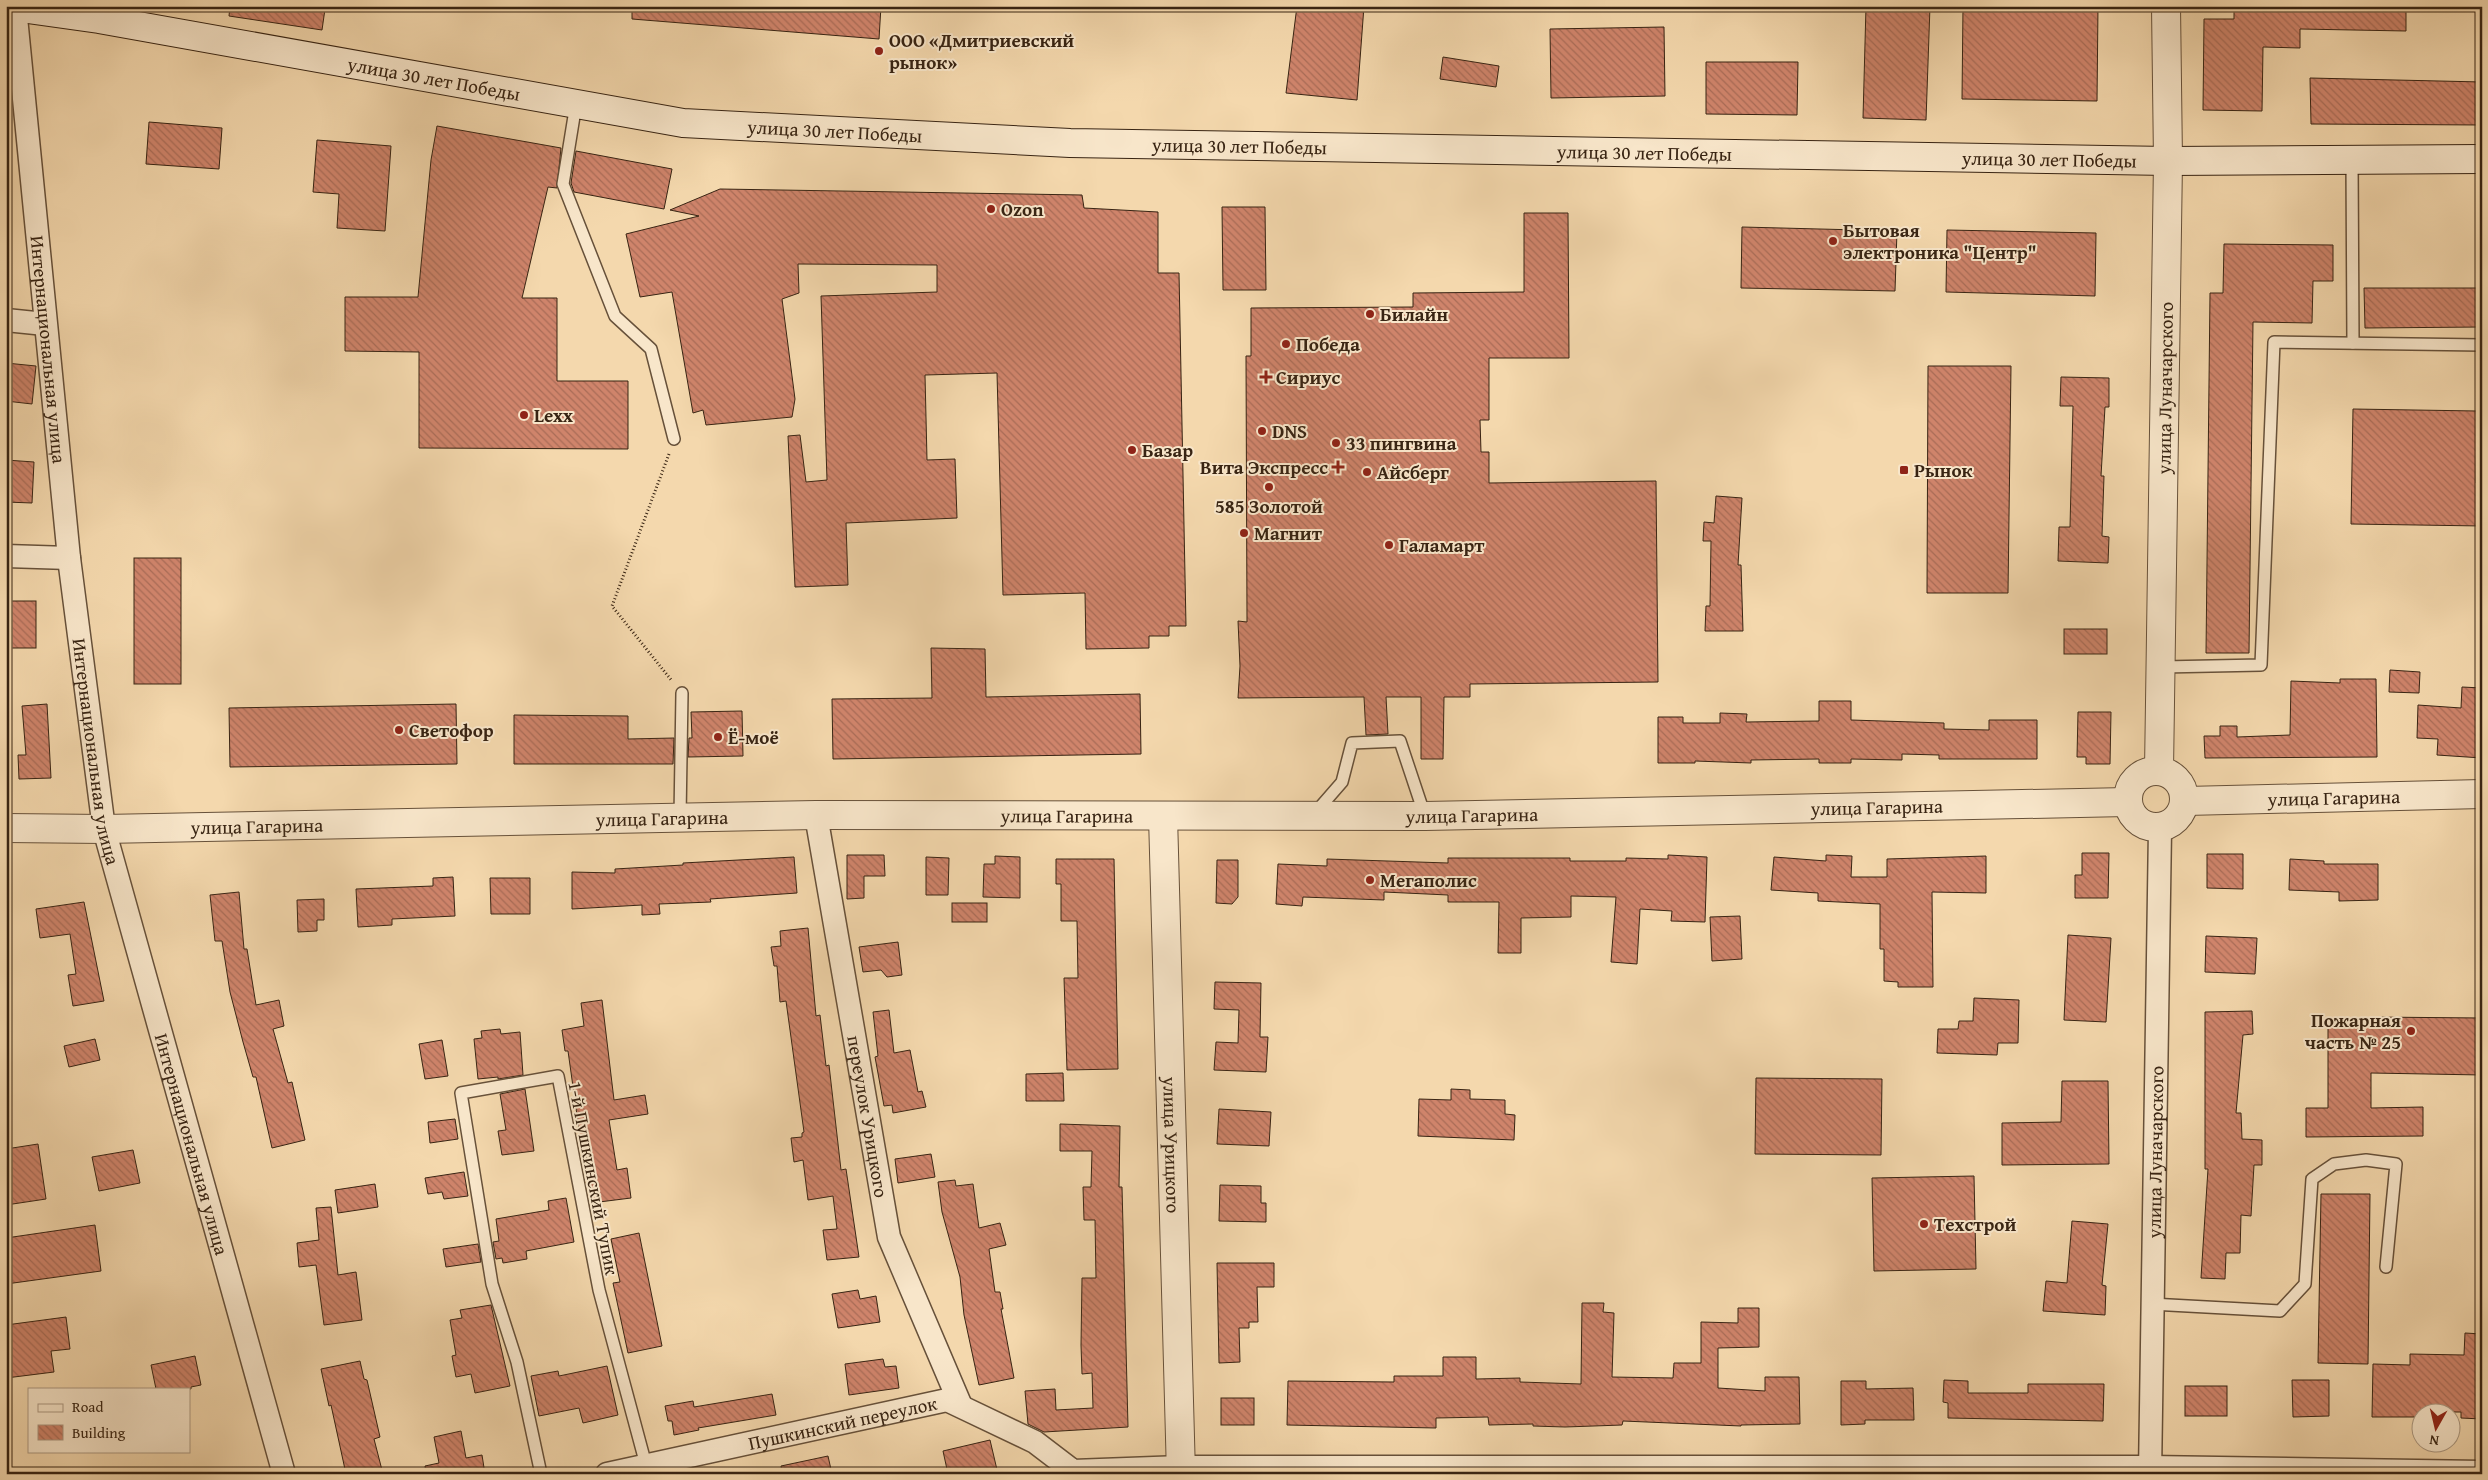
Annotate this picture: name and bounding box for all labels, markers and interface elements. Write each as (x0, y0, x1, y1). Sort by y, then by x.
place label: ООО «Дмитриевский рынок» (889, 26, 1074, 76)
marker: ООО «Дмитриевский рынок» (873, 45, 885, 57)
street label: улица 30 лет Победы (344, 49, 522, 108)
street label: улица 30 лет Победы (746, 112, 923, 149)
street label: улица 30 лет Победы (1151, 130, 1327, 161)
street label: улица 30 лет Победы (1556, 137, 1732, 168)
street label: улица 30 лет Победы (1961, 144, 2137, 174)
place label: Ozon (1001, 195, 1044, 223)
marker: Ozon (985, 203, 997, 215)
place label: Бытовая электроника "Центр" (1843, 216, 2037, 266)
street label: Интернациональная улица (23, 234, 74, 465)
marker: Бытовая электроника "Центр" (1827, 235, 1839, 247)
place label: Билайн (1380, 300, 1448, 328)
street label: улица Луначарского (2149, 302, 2180, 476)
marker: Билайн (1364, 308, 1376, 320)
place label: Победа (1296, 330, 1360, 358)
marker: Победа (1280, 338, 1292, 350)
place label: Сириус (1276, 363, 1340, 391)
marker: Сириус (1260, 371, 1272, 383)
place label: Lexx (534, 401, 573, 429)
marker: Lexx (518, 409, 530, 421)
place label: DNS (1272, 417, 1307, 445)
marker: DNS (1256, 425, 1268, 437)
place label: 33 пингвина (1346, 429, 1457, 457)
place label: Базар (1142, 436, 1193, 464)
marker: 33 пингвина (1330, 437, 1342, 449)
marker: Базар (1126, 444, 1138, 456)
place label: Вита Экспресс (1200, 453, 1328, 481)
place label: Рынок (1914, 456, 1973, 484)
place label: Айсберг (1377, 458, 1449, 486)
marker: Вита Экспресс (1332, 461, 1344, 473)
marker: Рынок (1898, 464, 1910, 476)
marker: Айсберг (1361, 466, 1373, 478)
marker: 585 Золотой (1263, 481, 1275, 493)
place label: 585 Золотой (1215, 492, 1323, 520)
place label: Магнит (1254, 519, 1323, 547)
marker: Магнит (1238, 527, 1250, 539)
place label: Галамарт (1399, 531, 1485, 559)
marker: Галамарт (1383, 539, 1395, 551)
street label: Интернациональная улица (65, 636, 127, 868)
place label: Светофор (409, 716, 494, 744)
place label: Ё-моё (728, 723, 779, 751)
marker: Светофор (393, 724, 405, 736)
marker: Ё-моё (712, 731, 724, 743)
street label: улица Гагарина (2266, 782, 2401, 813)
street label: улица Гагарина (1809, 792, 1943, 822)
street label: улица Гагарина (1405, 800, 1538, 830)
street label: улица Гагарина (1000, 801, 1133, 830)
street label: улица Гагарина (594, 803, 728, 833)
street label: улица Гагарина (189, 811, 323, 841)
place label: Мегаполис (1380, 866, 1477, 894)
marker: Мегаполис (1364, 874, 1376, 886)
place label: Пожарная часть № 25 (2305, 1006, 2401, 1056)
marker: Пожарная часть № 25 (2405, 1025, 2417, 1037)
street label: Интернациональная улица (148, 1030, 236, 1258)
street label: переулок Урицкого (840, 1033, 896, 1200)
street label: улица Луначарского (2140, 1065, 2170, 1240)
street label: улица Урицкого (1156, 1075, 1188, 1214)
street label: 1-й Пушкинский Тупик (561, 1079, 627, 1277)
place label: Техстрой (1934, 1210, 2016, 1238)
marker: Техстрой (1918, 1218, 1930, 1230)
legend (28, 1388, 190, 1452)
street label: Пушкинский переулок (745, 1389, 940, 1457)
text: Road (72, 1396, 103, 1417)
north arrow (2410, 1402, 2460, 1452)
text: Building (72, 1422, 126, 1443)
text: N (2428, 1430, 2440, 1451)

